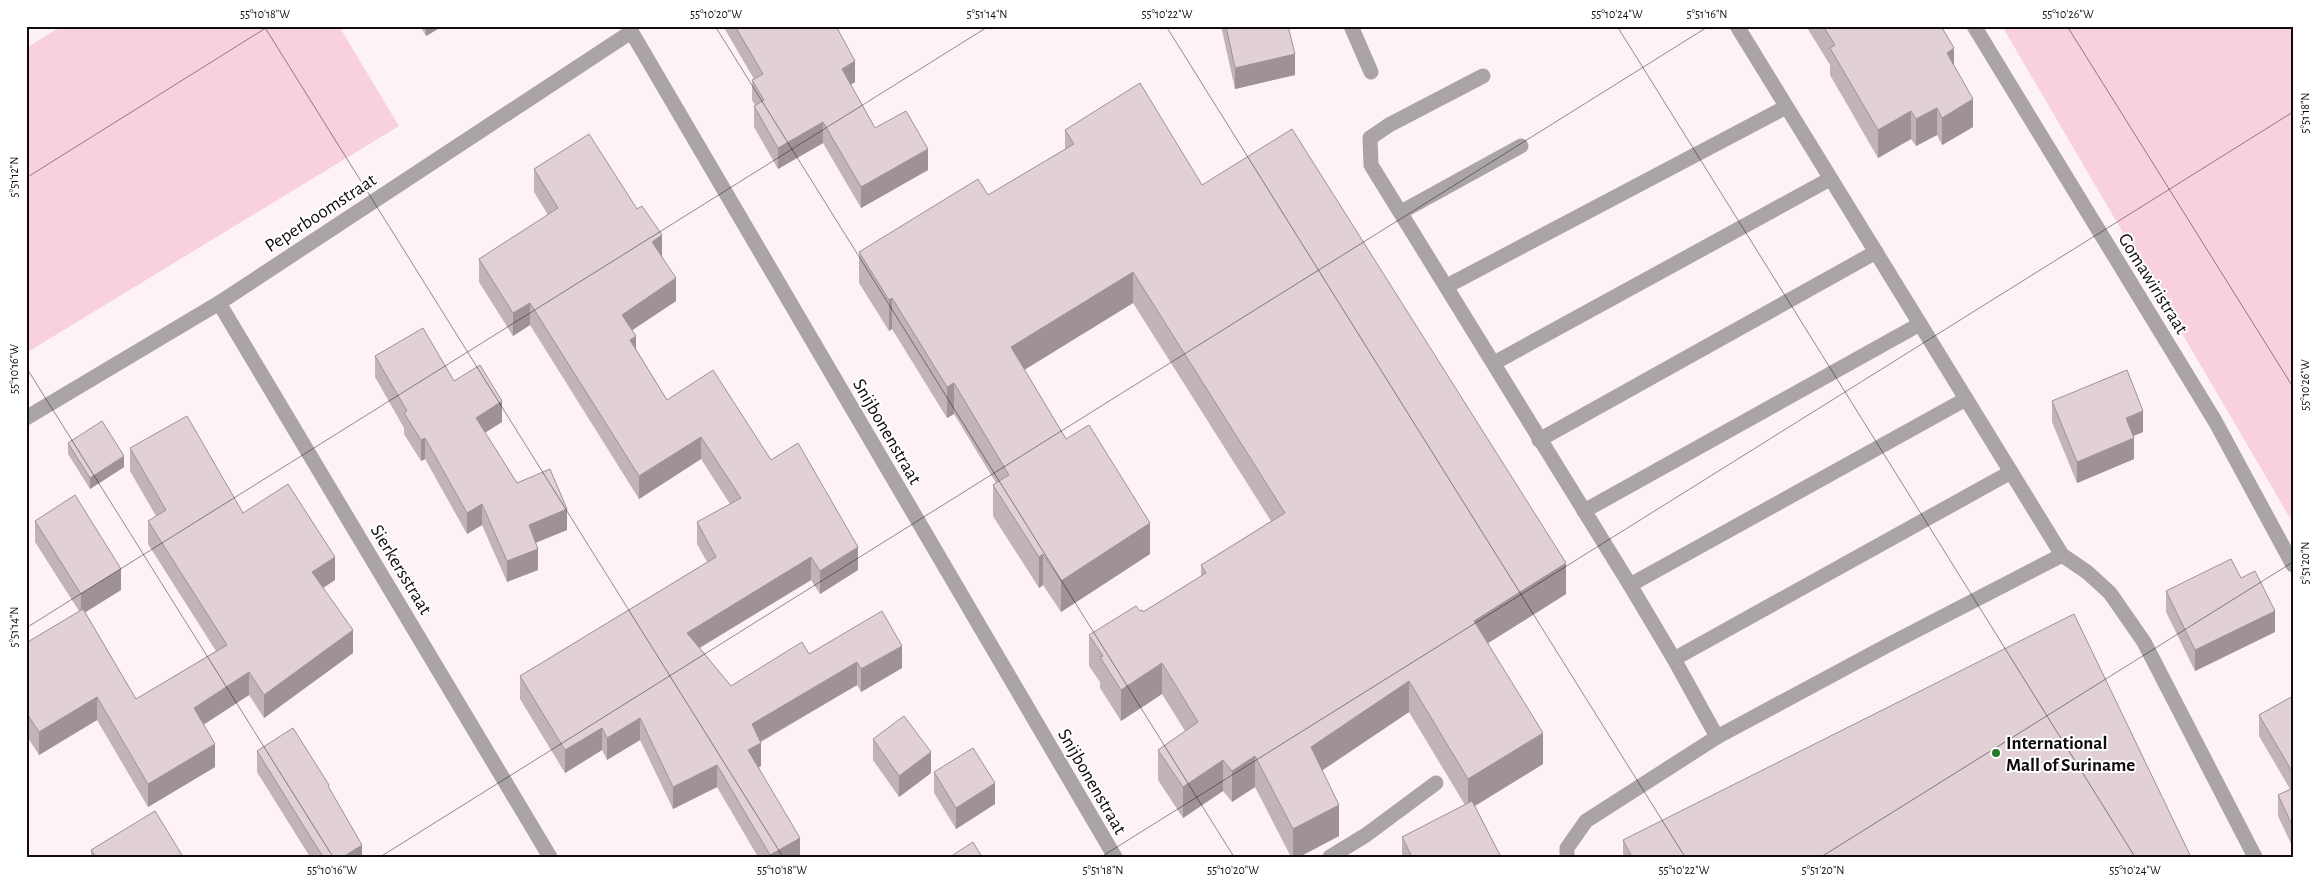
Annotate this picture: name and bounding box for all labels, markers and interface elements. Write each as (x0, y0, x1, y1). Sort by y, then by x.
text: 55°10'18"W (240, 8, 290, 20)
text: 55°10'20"W (690, 8, 742, 20)
text: 5°51'14"N (966, 8, 1008, 20)
text: 55°10'22"W (1141, 8, 1193, 20)
text: 55°10'24"W (1591, 8, 1643, 20)
text: 5°51'16"N (1687, 8, 1728, 20)
text: 55°10'26"W (2042, 8, 2094, 20)
text: 5°51'18"N (2299, 92, 2311, 134)
text: 5°51'12"N (8, 157, 20, 197)
street label: Peperboomstraat (262, 170, 380, 256)
street label: Gomawiristraat (2114, 230, 2191, 337)
text: 55°10'16"W (8, 344, 20, 394)
text: 55°10'26"W (2299, 359, 2311, 411)
street label: Snijbonenstraat (849, 376, 924, 488)
street label: Sierkersstraat (366, 521, 435, 618)
text: 5°51'20"N (2299, 541, 2311, 585)
text: 5°51'14"N (8, 606, 20, 648)
street label: Snijbonenstraat (1054, 726, 1129, 838)
place label: International Mall of Suriname (2006, 734, 2135, 775)
marker: International Mall of Suriname (1990, 747, 2002, 759)
text: 55°10'16"W (307, 864, 357, 876)
text: 55°10'18"W (757, 864, 807, 876)
text: 5°51'18"N (1082, 864, 1124, 876)
text: 55°10'20"W (1207, 864, 1259, 876)
text: 55°10'22"W (1658, 864, 1710, 876)
text: 5°51'20"N (1801, 864, 1845, 876)
text: 55°10'24"W (2109, 864, 2161, 876)

